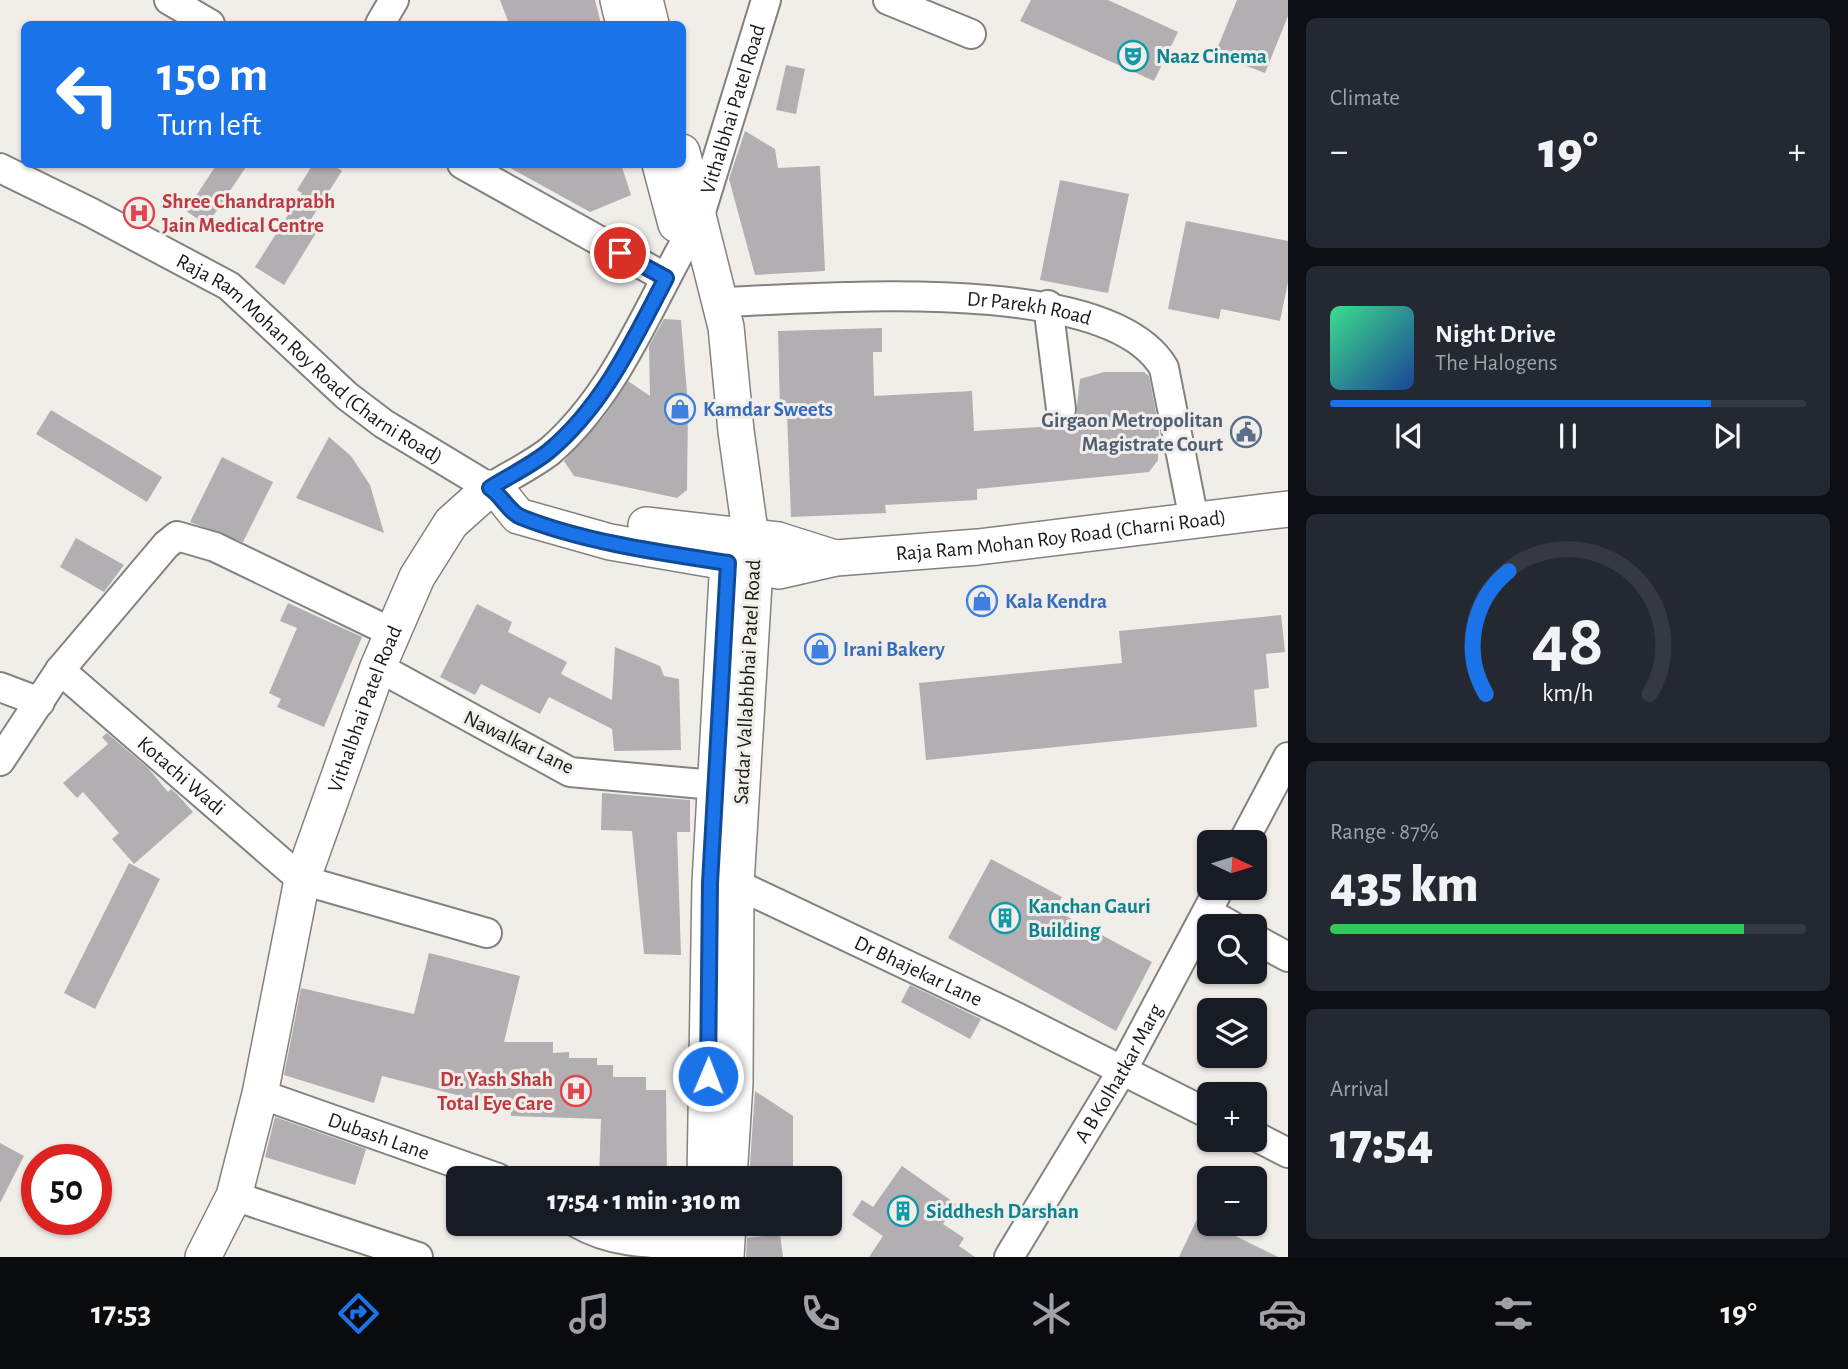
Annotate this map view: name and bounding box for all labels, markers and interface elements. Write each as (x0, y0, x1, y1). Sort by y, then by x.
street label: Vithalbhai Patel Road (697, 22, 769, 196)
theatre icon: Naaz Cinema (1116, 39, 1150, 73)
place label: Naaz Cinema (1156, 46, 1267, 67)
icon: left (42, 49, 133, 140)
text: 150 m (157, 51, 268, 100)
text: Climate (1330, 87, 1400, 110)
text: Turn left (157, 109, 261, 141)
text: 19° (1538, 125, 1598, 177)
text: − (1330, 133, 1348, 171)
text: + (1788, 133, 1806, 171)
place label: Shree Chandraprabh Jain Medical Centre (162, 191, 335, 236)
hospital icon: Shree Chandraprabh Jain Medical Centre (122, 196, 156, 230)
pin (590, 223, 650, 283)
icon: arrive (601, 234, 639, 272)
street label: Raja Ram Mohan Roy Road (Charni Road) (173, 250, 446, 468)
street label: Dr Parekh Road (966, 288, 1094, 329)
text: Night Drive (1435, 321, 1556, 347)
text: The Halogens (1435, 352, 1557, 375)
shop icon: Kamdar Sweets (663, 392, 697, 426)
place label: Kamdar Sweets (703, 399, 833, 420)
place label: Girgaon Metropolitan Magistrate Court (1041, 410, 1223, 455)
public building icon: Girgaon Metropolitan Magistrate Court (1229, 415, 1263, 449)
icon: previous (1390, 417, 1428, 455)
icon: pause (1549, 417, 1587, 455)
icon: next (1708, 417, 1746, 455)
street label: Raja Ram Mohan Roy Road (Charni Road) (895, 507, 1227, 564)
street label: Sardar Vallabhbhai Patel Road (731, 559, 764, 805)
shop icon: Kala Kendra (965, 584, 999, 618)
place label: Kala Kendra (1005, 591, 1107, 612)
text: 48 (1532, 607, 1604, 680)
street label: Vithalbhai Patel Road (324, 622, 406, 795)
shop icon: Irani Bakery (803, 632, 837, 666)
place label: Irani Bakery (843, 639, 946, 660)
text: km/h (1542, 681, 1594, 706)
street label: Nawalkar Lane (460, 707, 577, 778)
street label: Kotachi Wadi (133, 732, 229, 819)
text: Range · 87% (1330, 821, 1439, 844)
north arrow (1197, 830, 1267, 900)
map controls (1197, 830, 1267, 1236)
text: 435 km (1330, 859, 1479, 911)
place label: Kanchan Gauri Building (1028, 896, 1151, 941)
building icon: Kanchan Gauri Building (988, 901, 1022, 935)
button: search (1197, 914, 1267, 984)
street label: Dr Bhajekar Lane (851, 932, 985, 1010)
button: layers (1197, 998, 1267, 1068)
street label: A B Kolhatkar Marg (1071, 1000, 1167, 1146)
position arrow (671, 1039, 745, 1113)
place label: Dr. Yash Shah Total Eye Care (437, 1069, 553, 1114)
hospital icon: Dr. Yash Shah Total Eye Care (559, 1074, 593, 1108)
text: Arrival (1330, 1078, 1389, 1101)
button: + (1197, 1082, 1267, 1152)
street label: Dubash Lane (325, 1109, 432, 1164)
text: 17:54 (1330, 1116, 1433, 1168)
speed limit sign: 50 (21, 1144, 112, 1235)
button: − (1197, 1166, 1267, 1236)
text: 17:54 · 1 min · 310 m (547, 1188, 741, 1214)
building icon: Siddhesh Darshan (886, 1194, 920, 1228)
place label: Siddhesh Darshan (926, 1201, 1079, 1222)
icon: directions (334, 1289, 383, 1338)
icon: music (565, 1289, 614, 1338)
icon: phone (796, 1289, 845, 1338)
icon: climate (1027, 1289, 1076, 1338)
icon: car (1258, 1289, 1307, 1338)
icon: filters (1489, 1289, 1538, 1338)
text: 17:53 (91, 1297, 151, 1329)
text: 19° (1720, 1297, 1757, 1329)

